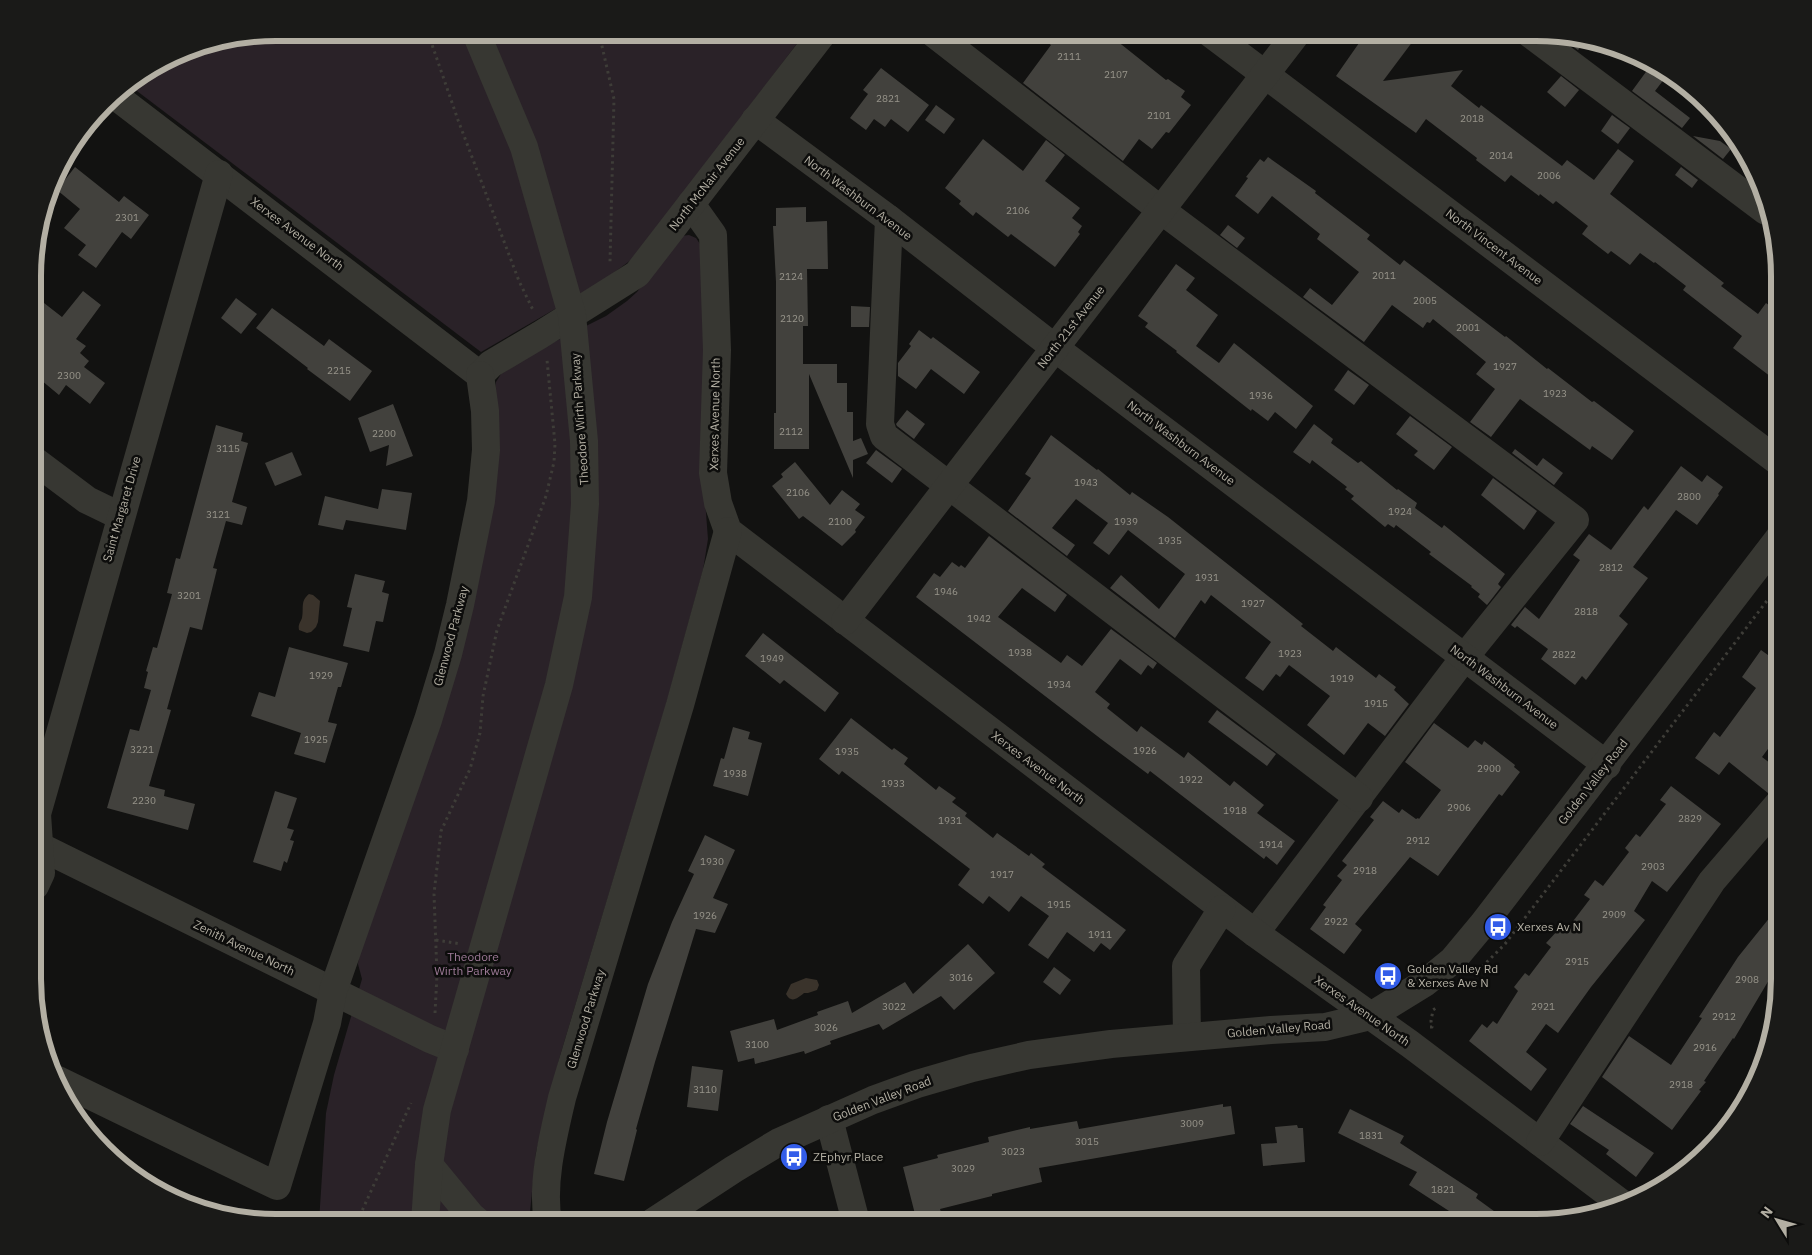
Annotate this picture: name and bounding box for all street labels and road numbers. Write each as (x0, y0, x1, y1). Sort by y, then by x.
street label: North McNair Avenue (665, 134, 748, 233)
street label: North Washburn Avenue (801, 152, 915, 243)
street label: Xerxes Avenue North (248, 194, 347, 274)
street label: North Vincent Avenue (1443, 205, 1546, 288)
street label: North 21st Avenue (1034, 282, 1108, 371)
street label: Theodore Wirth Parkway (567, 353, 592, 485)
street label: Xerxes Avenue North (706, 357, 723, 471)
street label: North Washburn Avenue (1124, 397, 1238, 488)
street label: Saint Margaret Drive (99, 454, 144, 563)
street label: Glenwood Parkway (430, 584, 471, 688)
street label: North Washburn Avenue (1447, 641, 1561, 732)
street label: Xerxes Avenue North (989, 728, 1088, 808)
street label: Golden Valley Road (1555, 736, 1631, 827)
street label: Zenith Avenue North (191, 917, 297, 979)
street label: Glenwood Parkway (563, 967, 608, 1070)
street label: Xerxes Avenue North (1312, 972, 1413, 1049)
street label: Golden Valley Road (1226, 1016, 1332, 1041)
street label: Golden Valley Road (830, 1073, 933, 1124)

